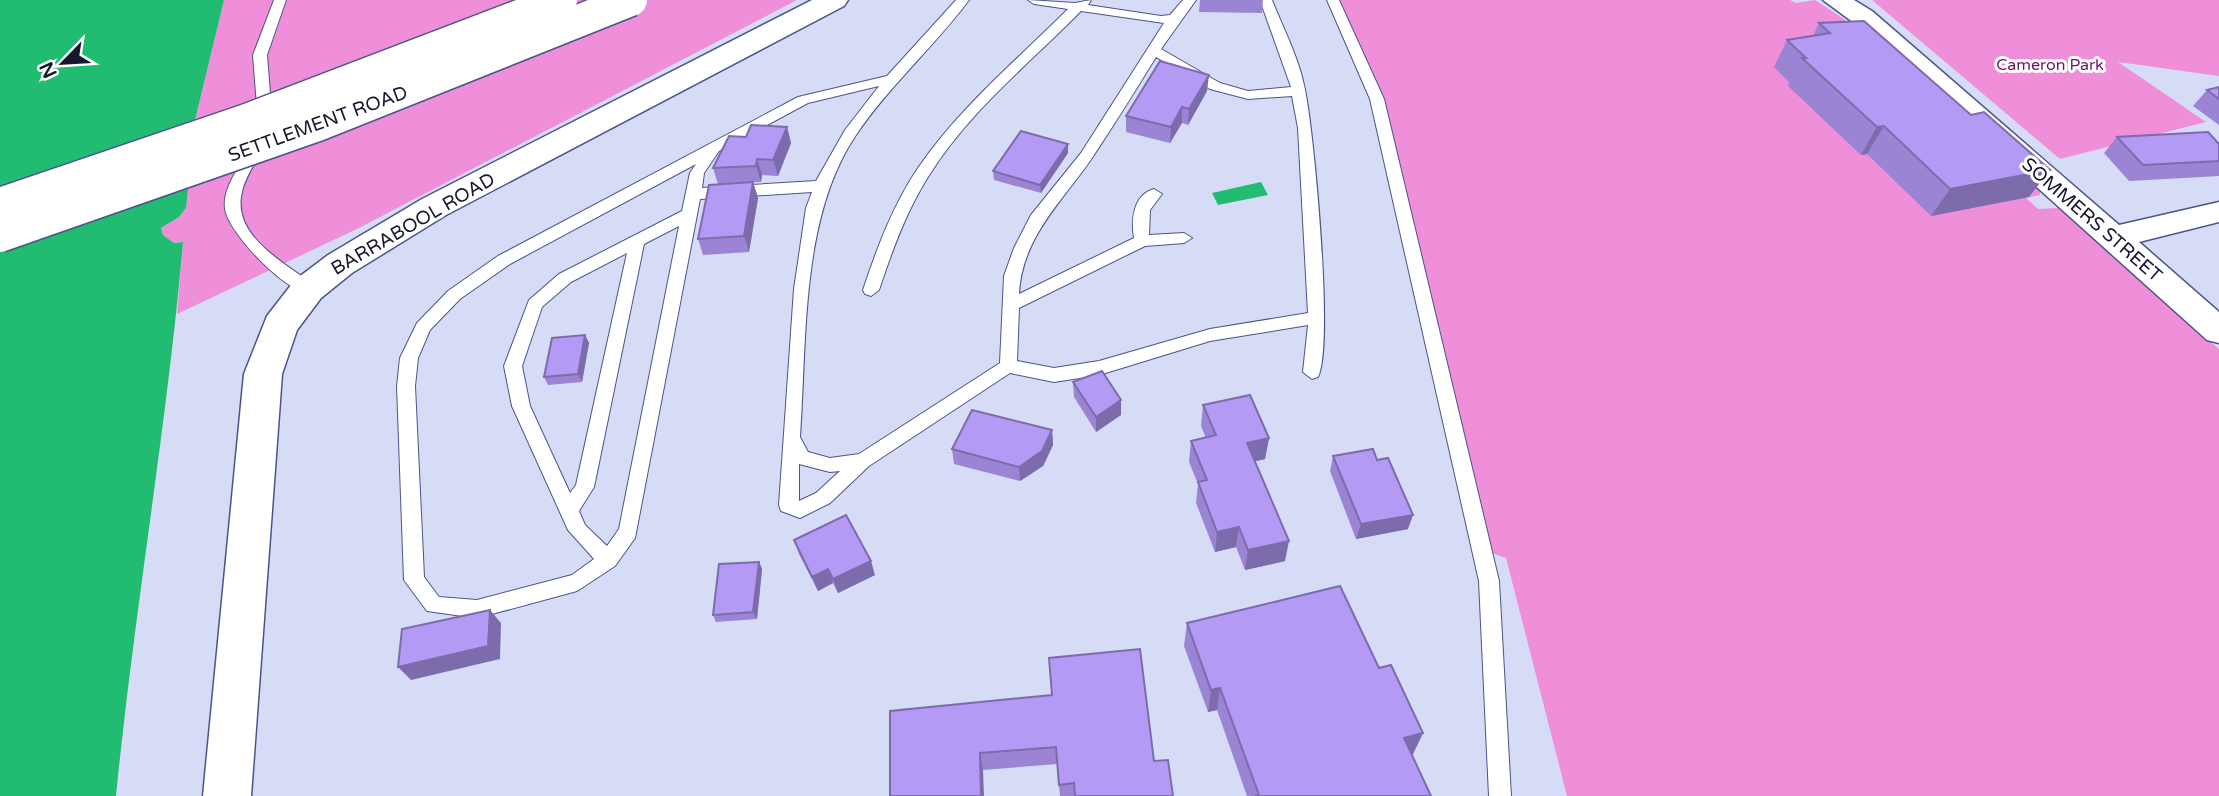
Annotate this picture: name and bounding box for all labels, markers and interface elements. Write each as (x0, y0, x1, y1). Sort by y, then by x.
north arrow (28, 28, 98, 98)
park label: Cameron Park (1996, 55, 2104, 75)
text: N (35, 58, 62, 81)
street label: SETTLEMENT ROAD (225, 81, 411, 167)
street label: SOMMERS STREET (2018, 153, 2167, 287)
street label: BARRABOOL ROAD (327, 168, 499, 280)

